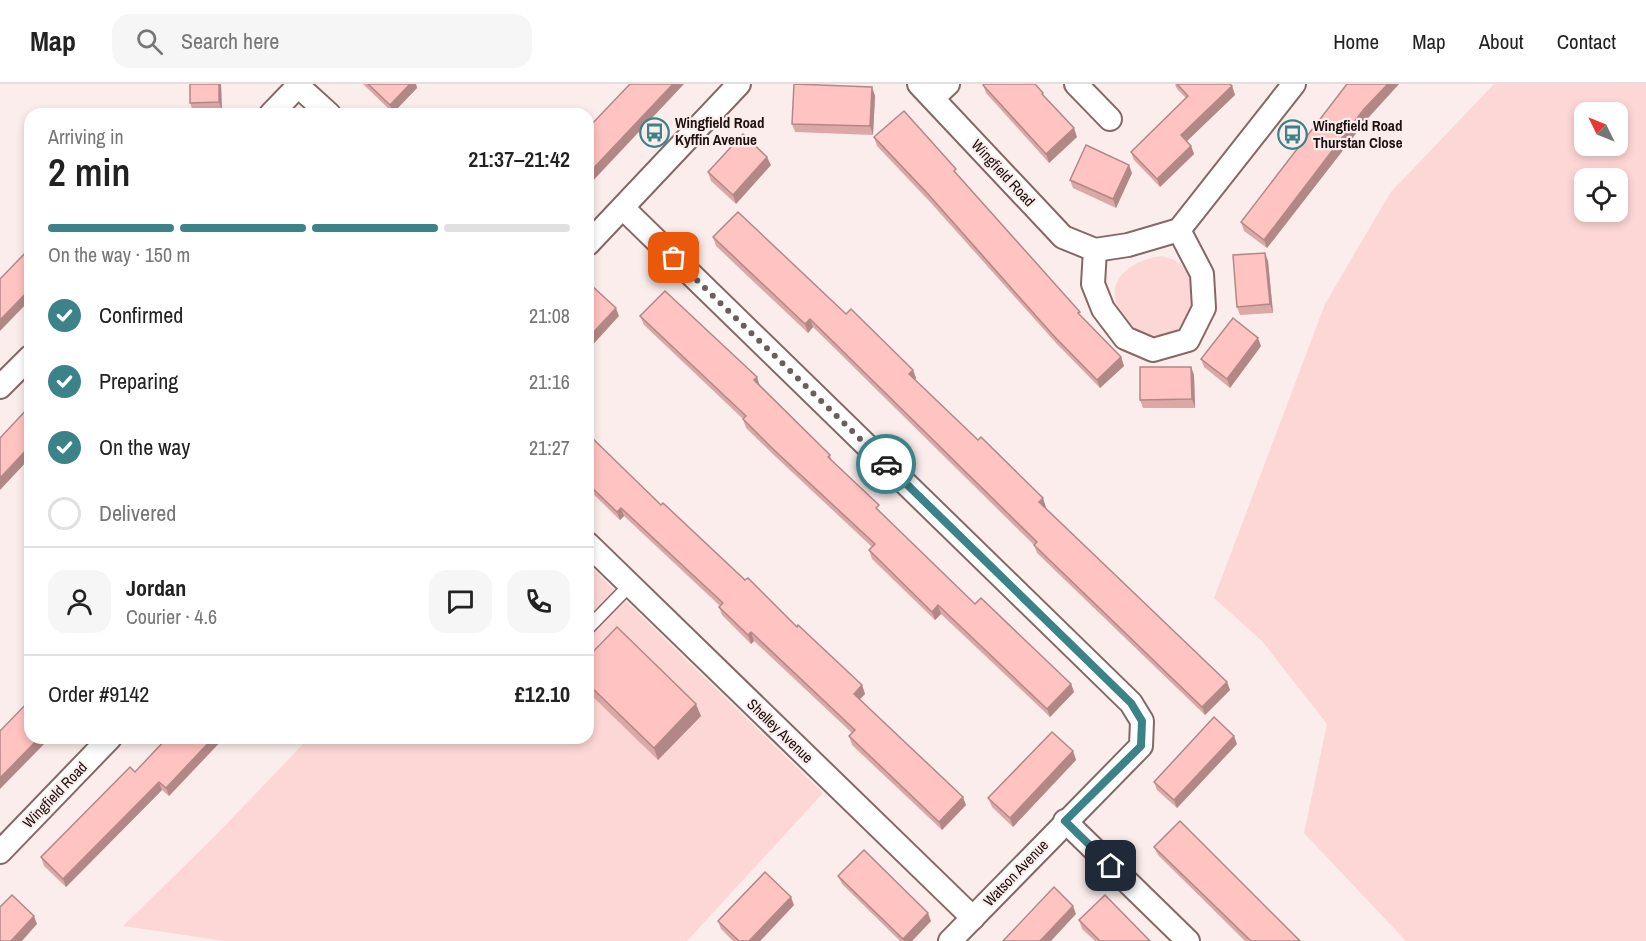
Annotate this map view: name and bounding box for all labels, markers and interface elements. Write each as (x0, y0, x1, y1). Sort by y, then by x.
search box (112, 14, 532, 68)
text: Map (30, 22, 76, 60)
icon: search (133, 25, 166, 58)
text: Search here (181, 26, 279, 56)
text: Home (1333, 27, 1379, 56)
text: Map (1412, 27, 1446, 56)
text: About (1479, 27, 1524, 56)
text: Contact (1557, 27, 1616, 56)
north arrow (1574, 102, 1628, 156)
map controls (1574, 102, 1628, 222)
place label: Wingfield Road Kyffin Avenue (675, 112, 764, 150)
place label: Wingfield Road Thurstan Close (1313, 115, 1403, 153)
bus stop icon: Wingfield Road Kyffin Avenue (638, 116, 670, 148)
bus stop icon: Wingfield Road Thurstan Close (1276, 119, 1308, 151)
text: Arriving in (48, 123, 124, 150)
street label: Wingfield Road (967, 134, 1040, 211)
text: 21:37–21:42 (468, 144, 570, 174)
text: 2 min (48, 146, 130, 198)
button: locate (1574, 168, 1628, 222)
pin (648, 232, 699, 283)
text: On the way · 150 m (48, 241, 190, 268)
icon: bag (657, 241, 690, 274)
icon: check (48, 299, 81, 332)
text: Confirmed (99, 300, 183, 330)
text: 21:08 (529, 302, 570, 329)
icon: check (48, 365, 81, 398)
text: Preparing (99, 366, 178, 396)
text: 21:16 (529, 368, 570, 395)
icon: check (48, 431, 81, 464)
text: On the way (99, 432, 190, 462)
text: 21:27 (529, 434, 570, 461)
courier (856, 434, 916, 494)
icon: car (870, 448, 903, 481)
text: Delivered (99, 498, 176, 528)
button: person (48, 570, 111, 633)
button: chat (429, 570, 492, 633)
button: phone (507, 570, 570, 633)
text: Jordan (126, 573, 186, 603)
text: Courier · 4.6 (126, 603, 217, 630)
text: Order #9142 (48, 679, 149, 709)
text: £12.10 (515, 679, 570, 709)
street label: Shelley Avenue (743, 694, 818, 768)
street label: Wingfield Road (18, 757, 92, 832)
street label: Watson Avenue (978, 834, 1053, 911)
pin (1085, 840, 1136, 891)
icon: home (1094, 849, 1127, 882)

